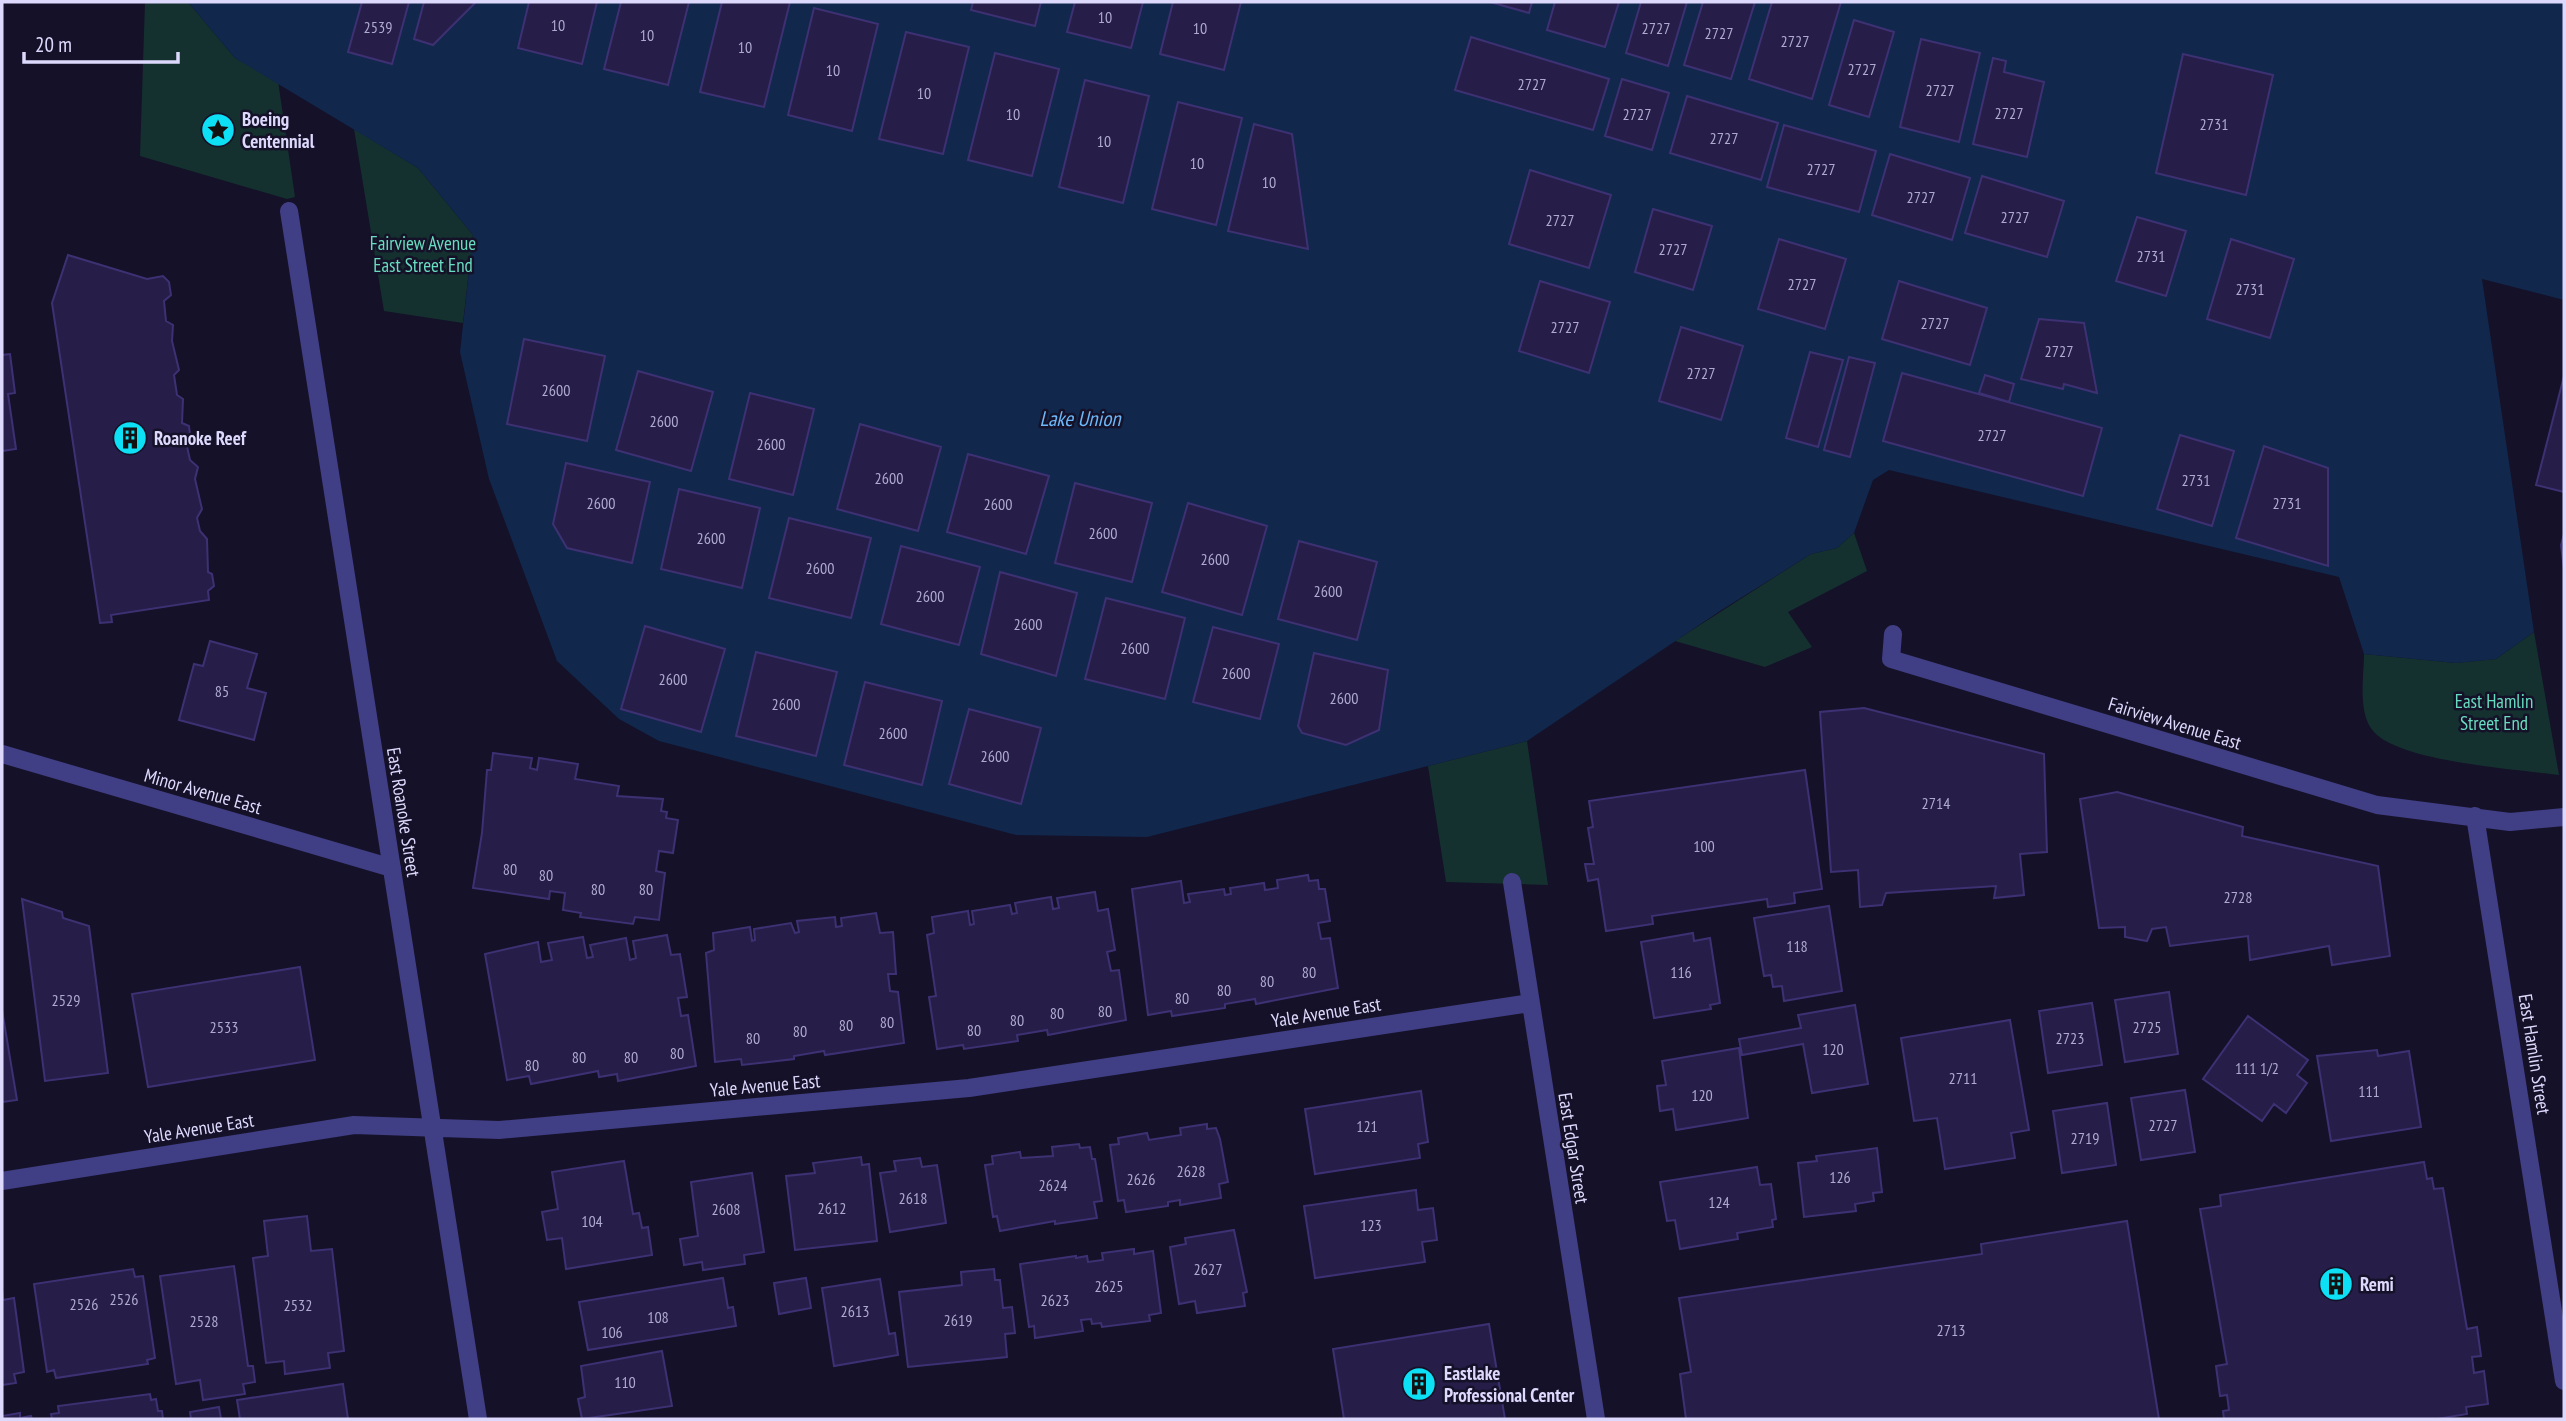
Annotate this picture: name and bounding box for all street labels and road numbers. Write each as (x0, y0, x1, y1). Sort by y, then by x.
street label: Fairview Avenue East (2106, 691, 2245, 755)
street label: East Roanoke Street (382, 746, 426, 879)
street label: Minor Avenue East (142, 763, 265, 819)
street label: Yale Avenue East (1270, 991, 1383, 1032)
street label: East Hamlin Street (2514, 992, 2557, 1117)
street label: Yale Avenue East (709, 1068, 822, 1102)
street label: East Edgar Street (1553, 1091, 1595, 1206)
street label: Yale Avenue East (143, 1107, 256, 1148)

